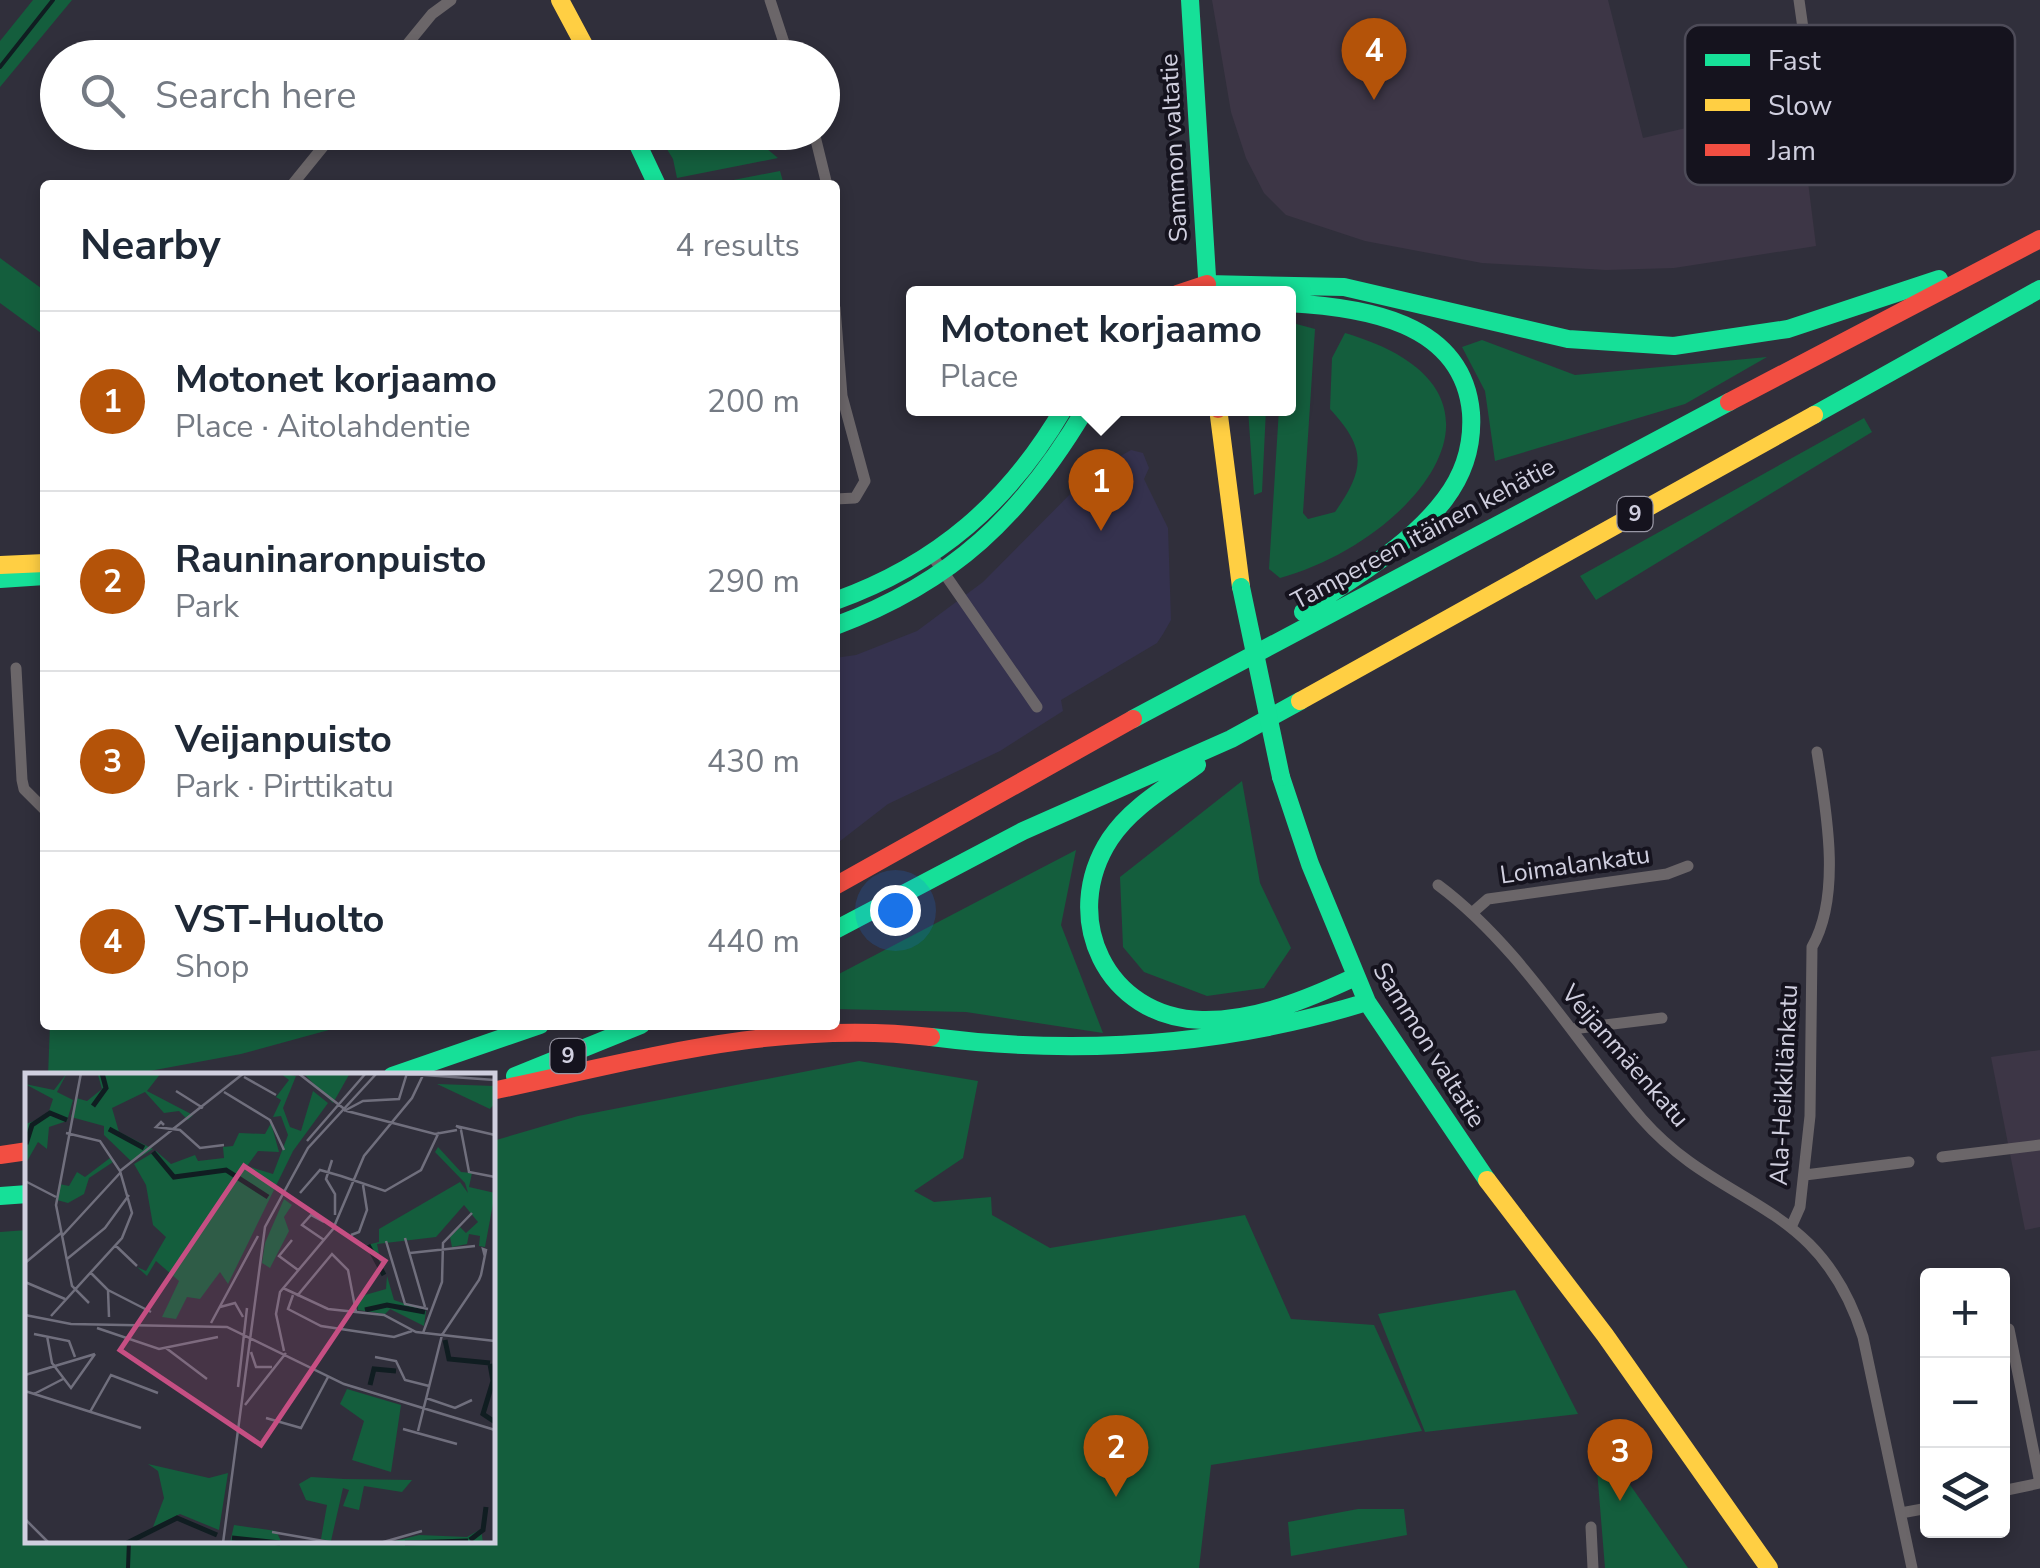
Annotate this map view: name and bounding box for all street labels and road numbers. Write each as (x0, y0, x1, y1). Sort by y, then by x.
street label: Sammon valtatie (1152, 53, 1196, 243)
street label: Tampereen itäinen kehätie (1285, 450, 1561, 618)
road number: 9 (1618, 497, 1652, 531)
street label: Loimalankatu (1498, 838, 1652, 892)
street label: Sammon valtatie (1365, 956, 1493, 1134)
street label: Veijanmäenkatu (1553, 977, 1696, 1135)
street label: Ala-Heikkilänkatu (1762, 983, 1806, 1187)
road number: 9 (550, 1039, 586, 1073)

